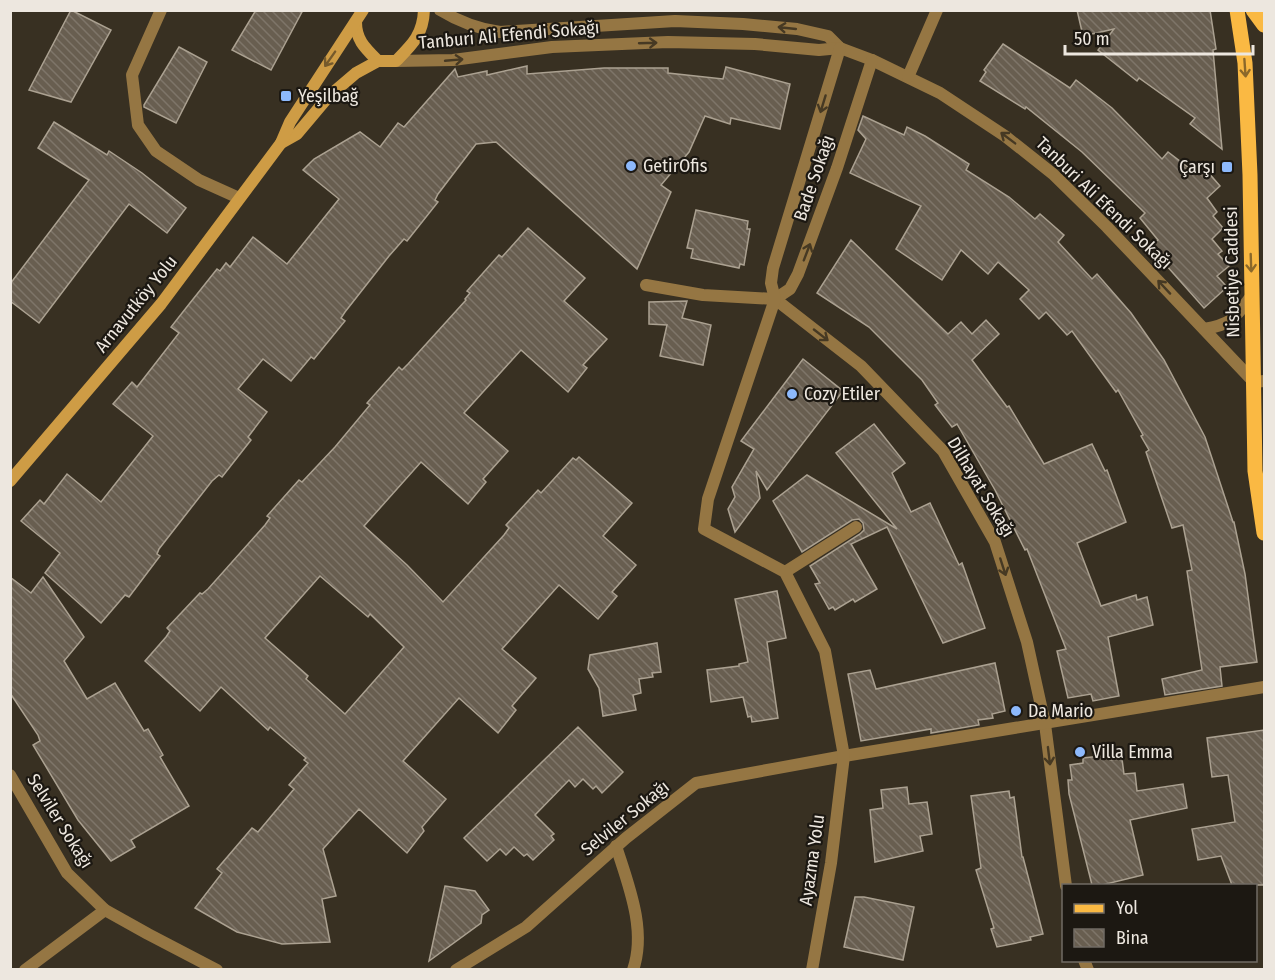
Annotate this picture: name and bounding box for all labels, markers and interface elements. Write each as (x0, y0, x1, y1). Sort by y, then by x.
street label: Tanburi Ali Efendi Sokağı (418, 16, 600, 54)
scale bar (1065, 18, 1252, 56)
one-way arrow (778, 22, 798, 33)
text: 50 m (1074, 28, 1110, 50)
one-way arrow (638, 37, 657, 48)
one-way arrow (324, 50, 336, 66)
one-way arrow (444, 54, 463, 65)
one-way arrow (1239, 58, 1250, 78)
place label: Yeşilbağ (298, 85, 359, 107)
marker: Yeşilbağ (279, 89, 293, 103)
one-way arrow (817, 94, 828, 113)
street label: Bade Sokağı (789, 132, 839, 224)
one-way arrow (1000, 132, 1016, 144)
street label: Tanburi Ali Efendi Sokağı (1031, 132, 1177, 274)
place label: GetirOfis (643, 155, 708, 177)
place label: Çarşı (1179, 156, 1215, 178)
marker: GetirOfis (624, 159, 638, 173)
marker: Çarşı (1220, 160, 1234, 174)
street label: Nisbetiye Caddesi (1220, 206, 1244, 338)
one-way arrow (802, 243, 813, 262)
street label: Arnavutköy Yolu (90, 251, 182, 357)
one-way arrow (1245, 253, 1256, 273)
one-way arrow (1156, 279, 1171, 294)
one-way arrow (813, 328, 829, 341)
place label: Cozy Etiler (804, 383, 881, 405)
marker: Cozy Etiler (785, 387, 799, 401)
street label: Dilhayat Sokağı (943, 433, 1019, 541)
one-way arrow (998, 557, 1009, 576)
place label: Da Mario (1028, 700, 1093, 722)
marker: Da Mario (1009, 704, 1023, 718)
place label: Villa Emma (1092, 741, 1173, 763)
one-way arrow (1044, 745, 1055, 765)
marker: Villa Emma (1073, 745, 1087, 759)
street label: Selviler Sokağı (22, 770, 98, 872)
street label: Selviler Sokağı (576, 776, 674, 860)
street label: Ayazma Yolu (795, 813, 829, 907)
legend (1062, 884, 1257, 962)
text: Yol (1116, 897, 1138, 919)
text: Bina (1116, 927, 1149, 949)

